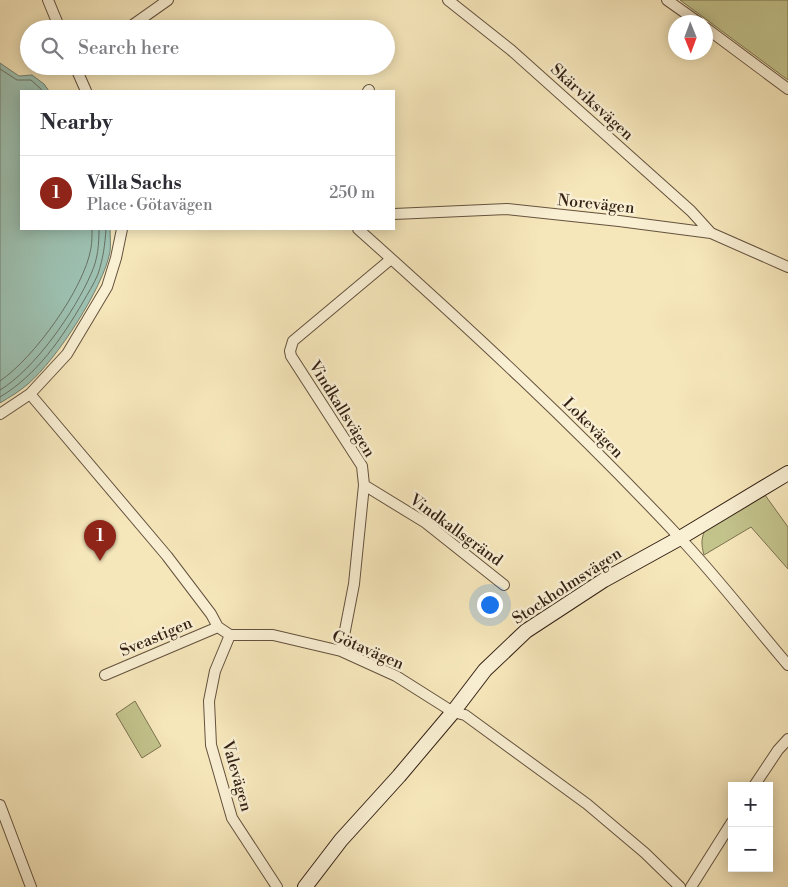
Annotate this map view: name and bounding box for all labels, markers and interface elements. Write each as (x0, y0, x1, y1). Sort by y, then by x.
north arrow (668, 15, 713, 60)
search box (20, 20, 395, 75)
icon: search (38, 34, 66, 62)
text: Search here (78, 36, 179, 60)
street label: Skärviksvägen (546, 59, 638, 145)
text: Nearby (40, 110, 113, 136)
text: Villa Sachs (87, 171, 182, 195)
text: 1 (52, 183, 60, 203)
text: 250 m (329, 183, 375, 203)
street label: Norevägen (557, 190, 636, 218)
text: Place · Götavägen (87, 195, 212, 215)
street label: Vindkallsvägen (304, 356, 380, 461)
street label: Lokevägen (559, 394, 628, 463)
street label: Vindkallsgränd (405, 489, 506, 570)
pin: 1 (84, 520, 116, 561)
street label: Stockholmsvägen (509, 543, 626, 629)
your location (477, 592, 503, 618)
street label: Sveastigen (117, 613, 196, 661)
street label: Götavägen (329, 626, 407, 674)
street label: Valevägen (217, 737, 257, 814)
map controls (728, 782, 773, 872)
button: + (728, 782, 773, 827)
button: − (728, 827, 773, 872)

